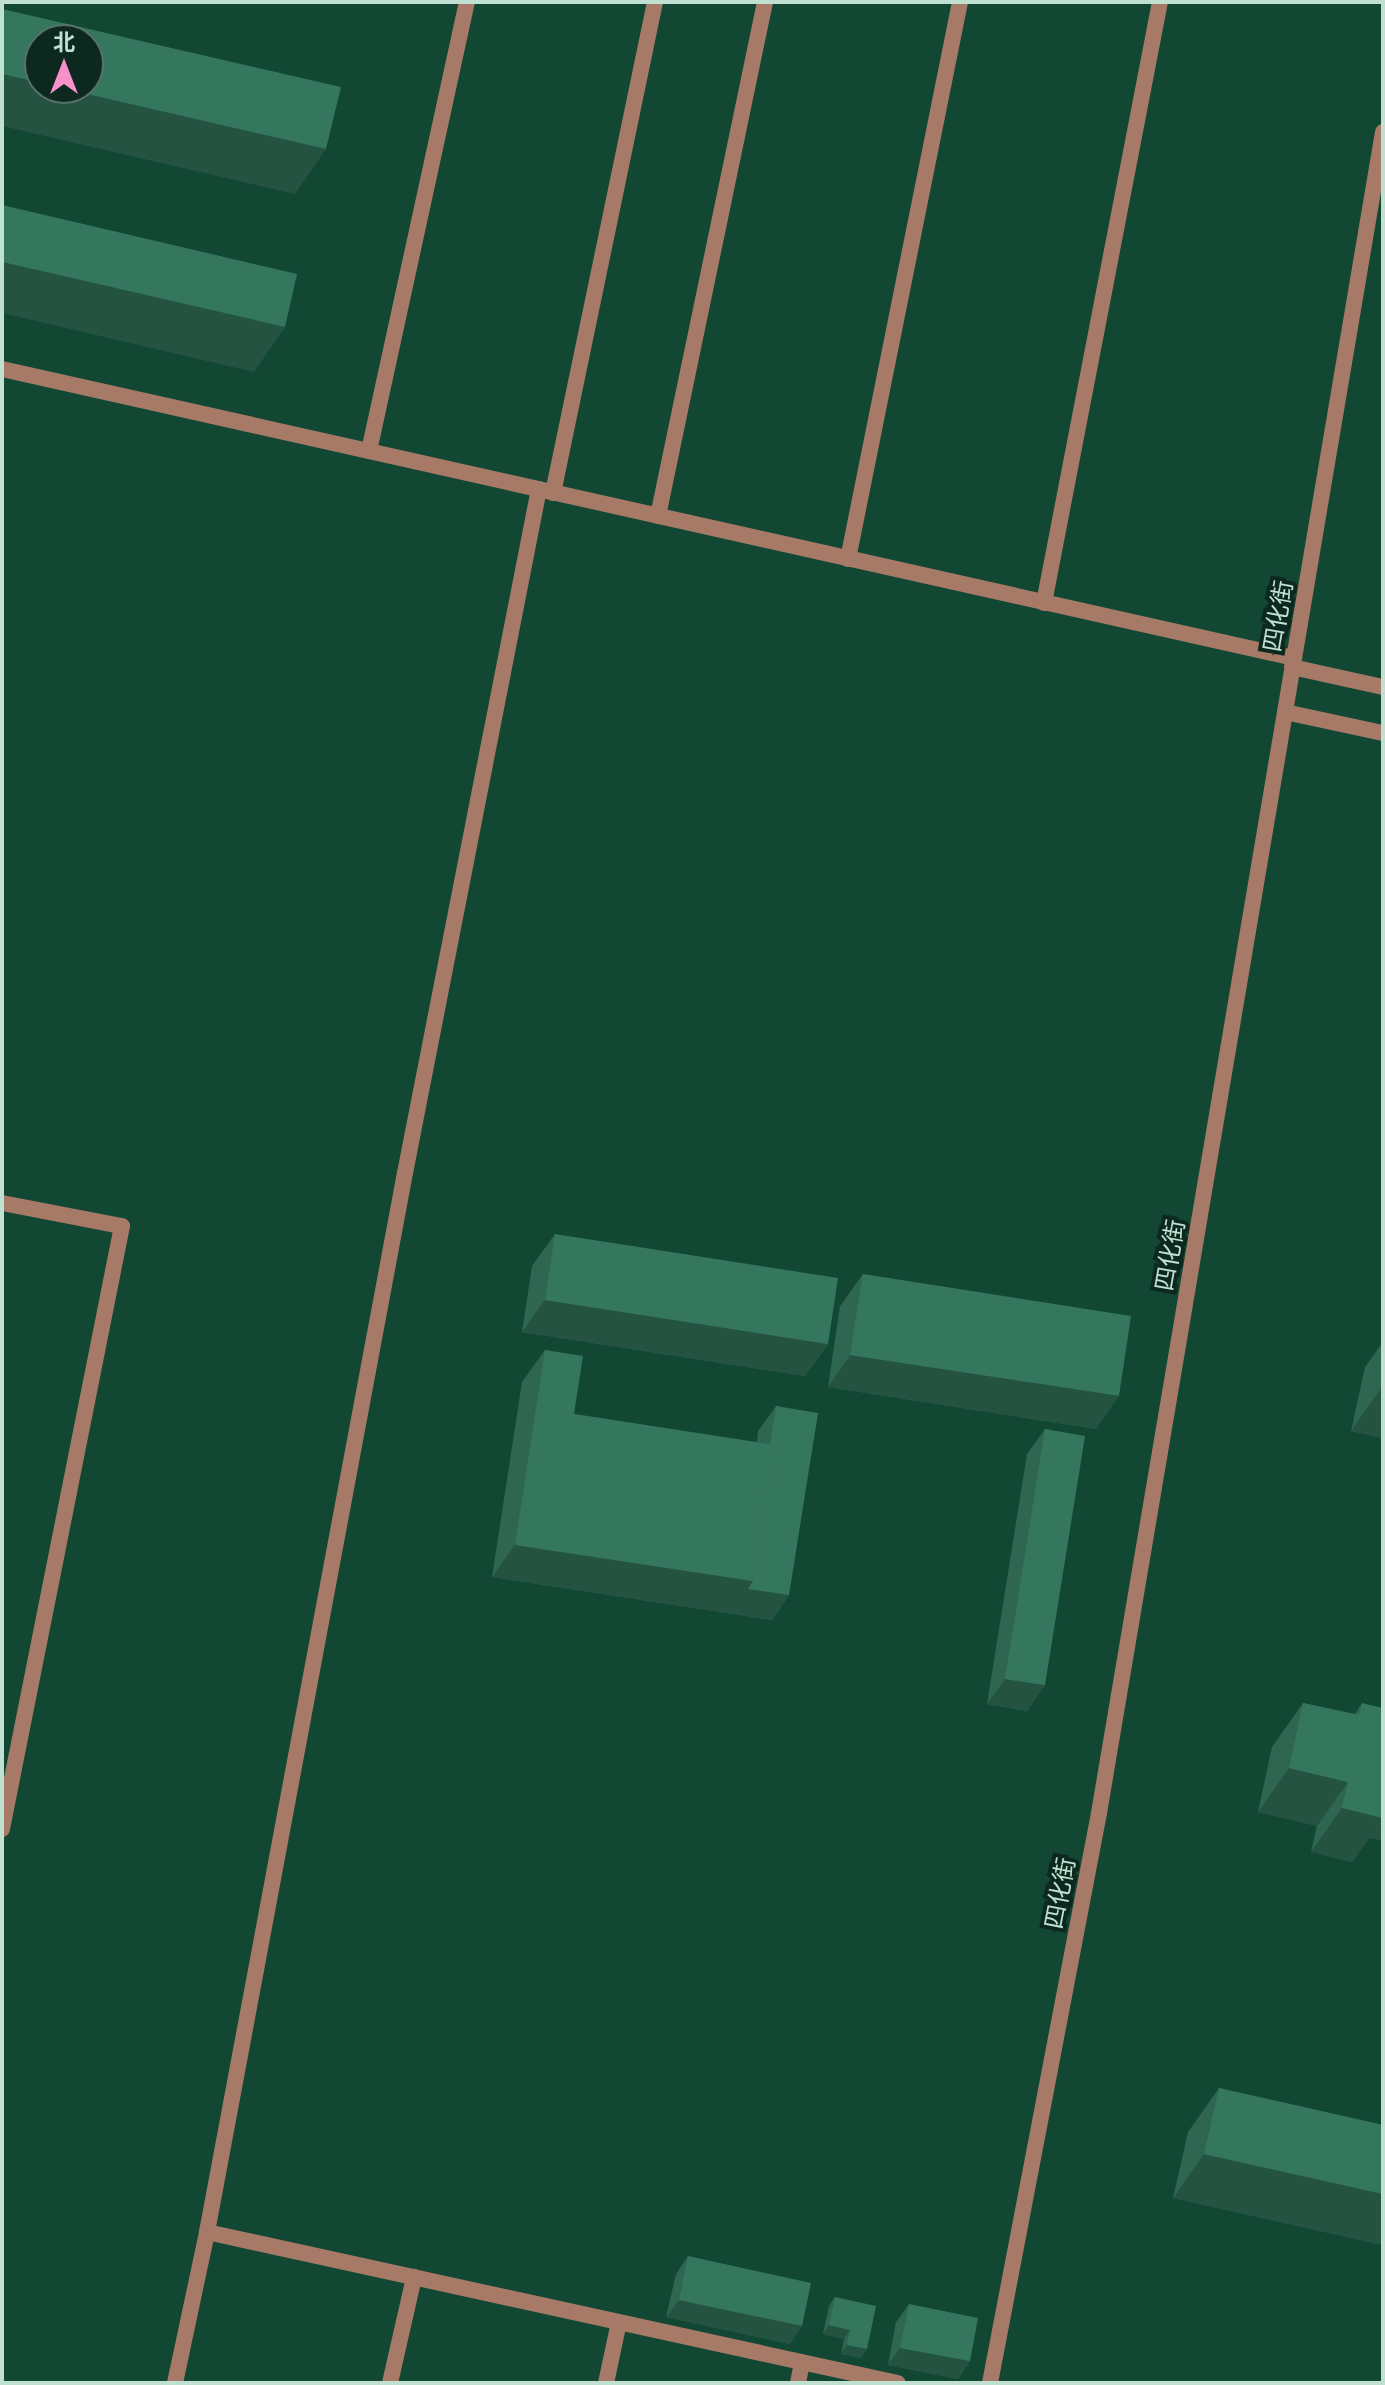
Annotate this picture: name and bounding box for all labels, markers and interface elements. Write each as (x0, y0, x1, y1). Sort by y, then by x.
north arrow (24, 24, 104, 104)
text: 北 (53, 28, 75, 55)
street label: 四化街 (1257, 578, 1297, 654)
street label: 四化街 (1149, 1217, 1189, 1293)
street label: 四化街 (1038, 1855, 1080, 1931)

